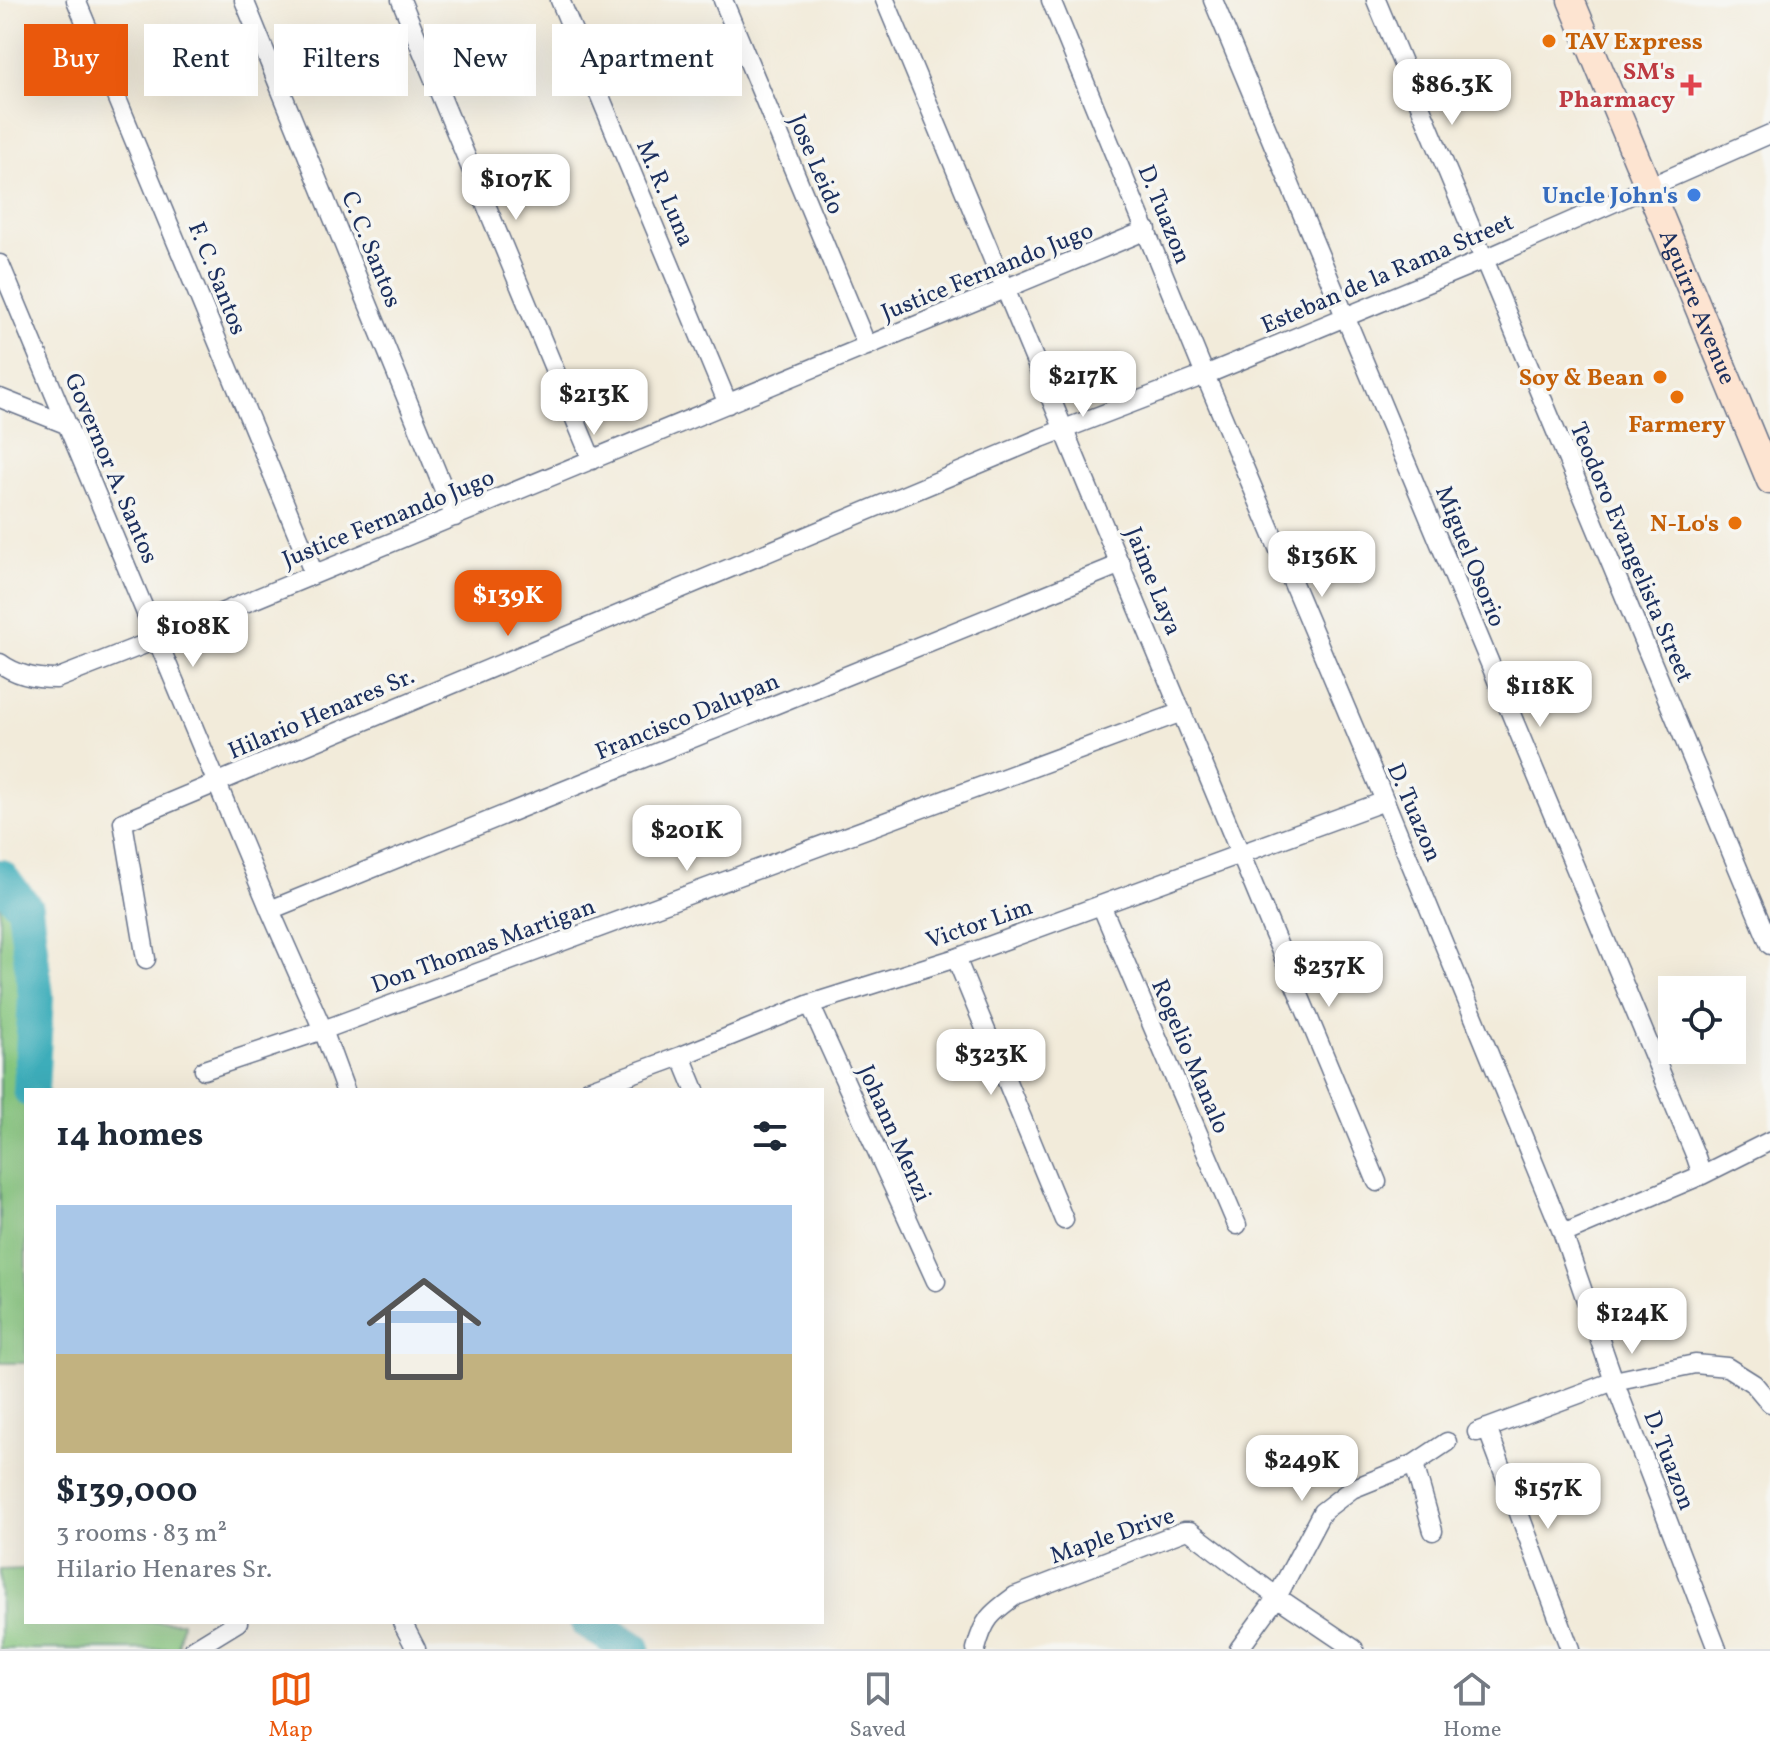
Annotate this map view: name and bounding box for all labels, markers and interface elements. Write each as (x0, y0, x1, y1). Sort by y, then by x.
chip: Buy (24, 24, 128, 96)
chip: Rent (144, 24, 258, 96)
chip: Filters (274, 24, 408, 96)
chip: New (424, 24, 536, 96)
chip: Apartment (552, 24, 742, 96)
place label: TAV Express (1565, 26, 1703, 60)
marker: TAV Express (1540, 32, 1558, 50)
place label: SM's Pharmacy (1559, 56, 1676, 118)
pin: $86.3K (1387, 59, 1517, 127)
text: $86.3K (1411, 67, 1493, 103)
marker: SM's Pharmacy (1682, 76, 1700, 94)
street label: Jose Leido (779, 110, 851, 220)
street label: M. R. Luna (626, 135, 702, 252)
pin: $107K (460, 154, 572, 222)
street label: D. Tuazon (1128, 160, 1198, 269)
text: $107K (480, 162, 552, 198)
place label: Uncle John's (1542, 180, 1678, 214)
street label: C. C. Santos (331, 186, 409, 313)
marker: Uncle John's (1685, 186, 1703, 204)
street label: Esteban de la Rama Street (1256, 206, 1519, 344)
street label: Justice Fernando Jugo (877, 215, 1099, 331)
street label: F. C. Santos (178, 217, 254, 340)
street label: Aguirre Avenue (1649, 225, 1743, 390)
pin: $217K (1027, 351, 1139, 419)
text: $217K (1048, 359, 1118, 395)
place label: Soy & Bean (1519, 362, 1644, 396)
street label: Governor A. Santos (55, 368, 166, 569)
marker: Soy & Bean (1651, 368, 1669, 386)
pin: $213K (538, 369, 650, 437)
text: $213K (559, 377, 629, 413)
marker: Farmery (1668, 388, 1686, 406)
place label: Farmery (1628, 409, 1726, 443)
street label: Teodoro Evangelista Street (1560, 417, 1701, 688)
street label: Justice Fernando Jugo (278, 462, 500, 578)
street label: Miguel Osorio (1425, 481, 1513, 632)
place label: N-Lo's (1650, 508, 1719, 542)
marker: N-Lo's (1726, 514, 1744, 532)
street label: Jaime Laya (1115, 522, 1189, 641)
pin: $136K (1266, 531, 1378, 599)
text: $136K (1286, 539, 1358, 575)
pin: $139K (452, 570, 564, 638)
text: $139K (473, 578, 544, 614)
pin: $108K (137, 601, 249, 669)
text: $108K (156, 609, 230, 645)
street label: Hilario Henares Sr. (223, 660, 420, 769)
pin: $118K (1484, 661, 1596, 729)
street label: Francisco Dalupan (591, 665, 785, 770)
text: $118K (1506, 669, 1574, 705)
street label: D. Tuazon (1377, 758, 1449, 867)
pin: $201K (631, 805, 743, 873)
text: $201K (650, 813, 724, 849)
street label: Don Thomas Martigan (367, 891, 600, 1003)
street label: Victor Lim (922, 891, 1038, 959)
pin: $237K (1273, 941, 1385, 1009)
text: $237K (1293, 949, 1365, 985)
street label: Rogelio Manalo (1141, 974, 1237, 1139)
map controls (1658, 976, 1746, 1064)
button: locate (1658, 976, 1746, 1064)
pin: $323K (935, 1029, 1047, 1097)
text: $323K (955, 1037, 1028, 1073)
street label: Johann Menzi (848, 1060, 939, 1208)
text: 14 homes (56, 1113, 203, 1160)
icon: filters (748, 1114, 792, 1158)
icon: home (352, 1257, 496, 1401)
pin: $124K (1576, 1288, 1688, 1356)
text: $124K (1596, 1296, 1668, 1332)
street label: D. Tuazon (1634, 1406, 1703, 1515)
pin: $249K (1246, 1435, 1358, 1503)
text: $249K (1264, 1443, 1340, 1479)
pin: $157K (1492, 1463, 1604, 1531)
text: $139,000 (56, 1469, 198, 1516)
text: $157K (1514, 1471, 1582, 1507)
street label: Maple Drive (1046, 1500, 1180, 1574)
text: 3 rooms · 83 m² (56, 1516, 227, 1552)
text: Hilario Henares Sr. (56, 1552, 272, 1588)
tab: Map (269, 1667, 313, 1746)
tab: Saved (850, 1667, 906, 1746)
tab: Home (1443, 1667, 1501, 1746)

